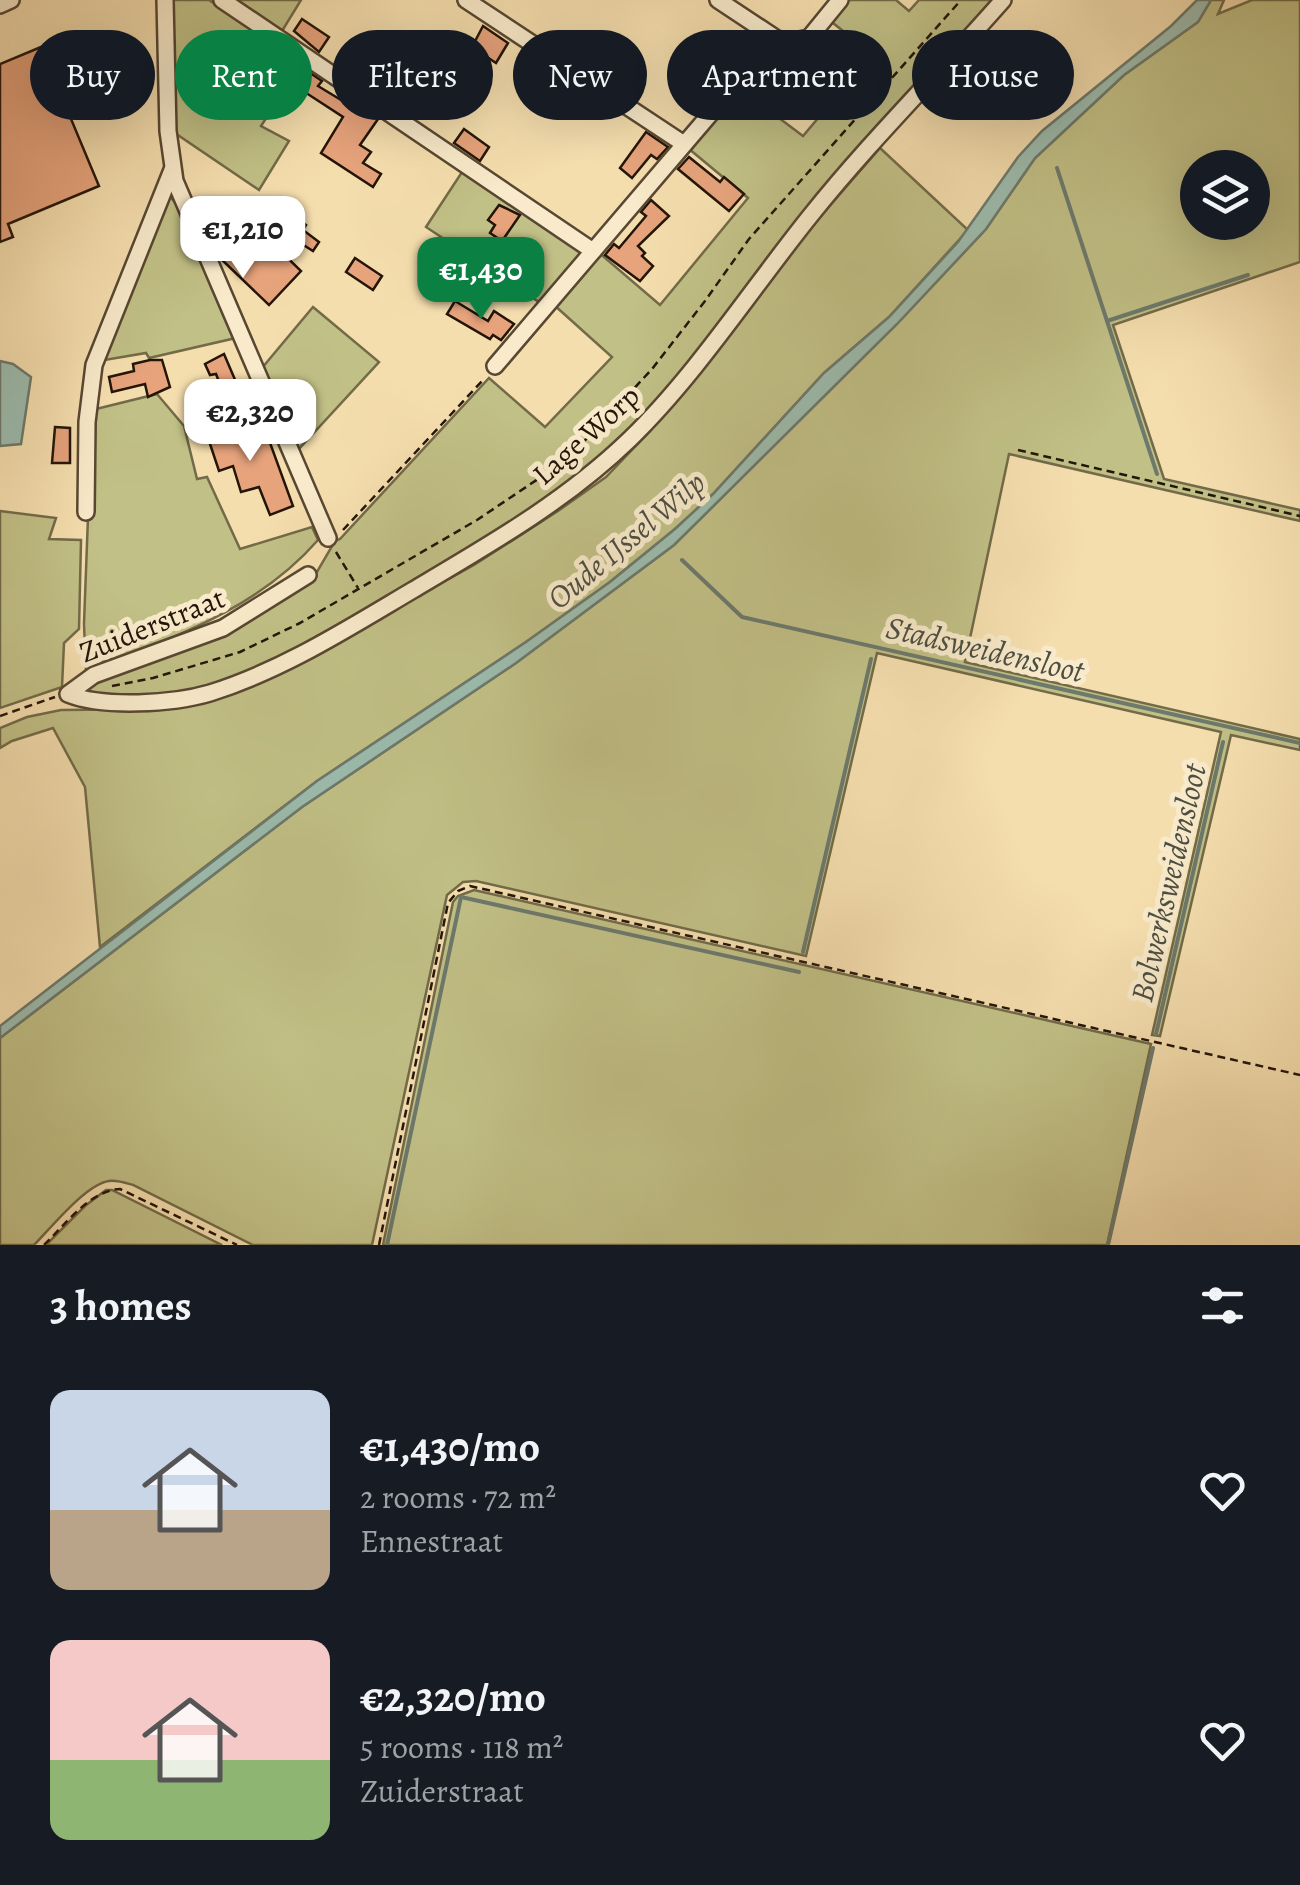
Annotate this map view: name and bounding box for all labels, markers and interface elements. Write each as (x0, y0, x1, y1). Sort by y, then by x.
chip: Buy (30, 30, 155, 120)
chip: Rent (175, 30, 312, 120)
chip: Filters (332, 30, 493, 120)
chip: New (513, 30, 647, 120)
chip: Apartment (667, 30, 892, 120)
chip: House (912, 30, 1074, 120)
map controls (1180, 150, 1270, 240)
button: layers (1180, 150, 1270, 240)
pin: €1,210 (162, 196, 324, 281)
text: €1,210 (202, 206, 284, 250)
pin: €1,430 (400, 237, 562, 322)
text: €1,430 (439, 247, 523, 291)
street label: Lage Worp (524, 376, 648, 494)
pin: €2,320 (169, 379, 331, 464)
text: €2,320 (206, 389, 294, 433)
water label: Oude IJssel Wilp (537, 461, 715, 619)
street label: Zuiderstraat (73, 578, 231, 672)
water label: Stadsweidensloot (882, 605, 1090, 694)
water label: Bolwerksweidensloot (1119, 758, 1217, 1006)
text: 3 homes (50, 1277, 192, 1334)
icon: filters (1195, 1278, 1250, 1333)
text: €1,430/mo (360, 1418, 540, 1475)
icon: home (130, 1430, 250, 1550)
icon: heart (1195, 1463, 1250, 1518)
text: 2 rooms · 72 m² (360, 1475, 556, 1519)
text: Ennestraat (360, 1519, 503, 1563)
text: €2,320/mo (360, 1668, 546, 1725)
icon: home (130, 1680, 250, 1800)
icon: heart (1195, 1713, 1250, 1768)
text: 5 rooms · 118 m² (360, 1725, 563, 1769)
text: Zuiderstraat (360, 1769, 524, 1813)

